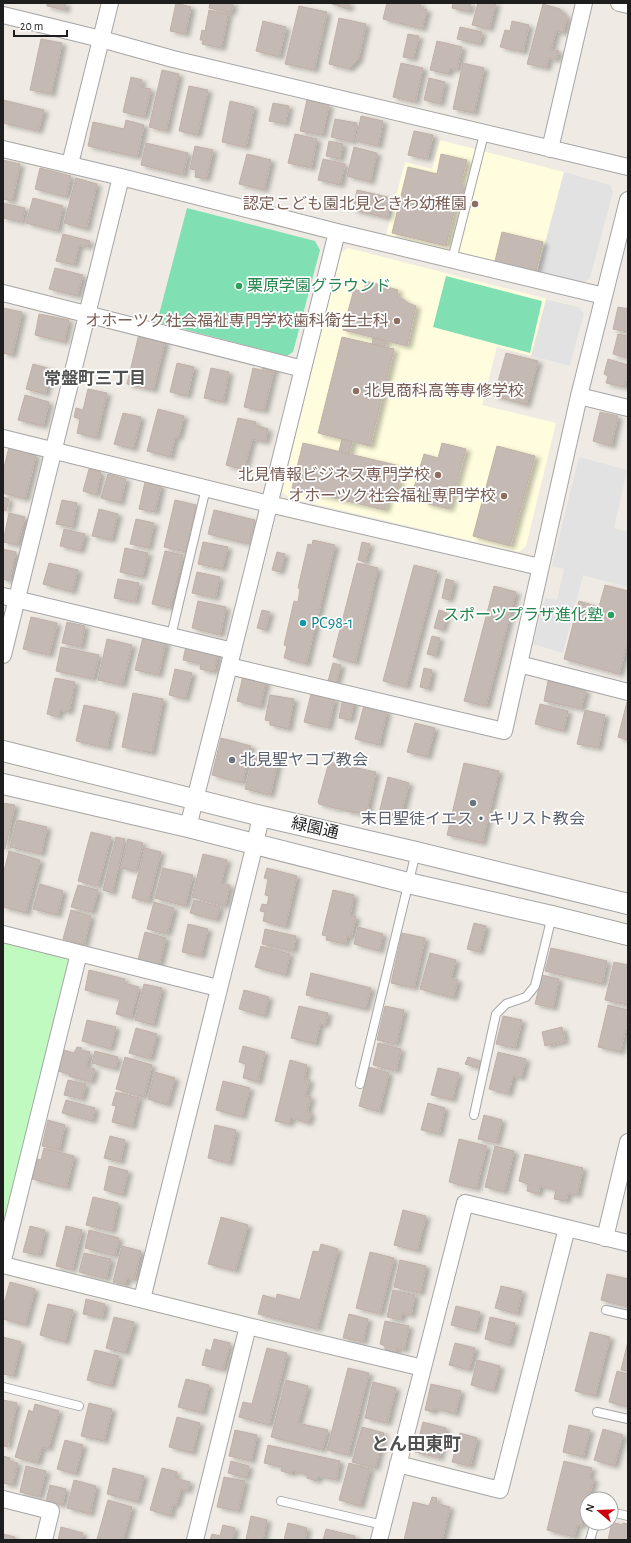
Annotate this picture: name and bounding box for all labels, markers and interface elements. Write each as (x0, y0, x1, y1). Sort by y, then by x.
scale bar (14, 12, 67, 38)
text: 20 m (20, 20, 43, 32)
place label: 認定こども園北見ときわ幼稚園 (243, 195, 467, 212)
marker: 認定こども園北見ときわ幼稚園 (470, 199, 480, 209)
place label: 栗原学園グラウンド (247, 277, 391, 294)
marker: 栗原学園グラウンド (234, 281, 244, 291)
place label: オホーツク社会福祉専門学校歯科衛生士科 (85, 312, 389, 329)
marker: オホーツク社会福祉専門学校歯科衛生士科 (392, 316, 402, 326)
district label: 常盤町三丁目 (44, 369, 146, 387)
place label: 北見商科高等専修学校 (364, 382, 524, 399)
marker: 北見商科高等専修学校 (351, 386, 361, 396)
place label: 北見情報ビジネス専門学校 (238, 466, 430, 483)
marker: 北見情報ビジネス専門学校 (433, 470, 443, 480)
place label: オホーツク社会福祉専門学校 (288, 487, 496, 504)
marker: オホーツク社会福祉専門学校 (499, 491, 509, 501)
place label: スポーツプラザ進化塾 (443, 606, 603, 623)
marker: スポーツプラザ進化塾 (606, 610, 616, 620)
place label: PC98-1 (311, 615, 353, 631)
marker: PC98-1 (298, 618, 308, 628)
place label: 北見聖ヤコブ教会 (240, 751, 368, 768)
marker: 北見聖ヤコブ教会 (227, 755, 237, 765)
marker: 末日聖徒イエス・キリスト教会 (468, 798, 478, 808)
place label: 末日聖徒イエス・キリスト教会 (361, 810, 585, 827)
street label: 緑園通 (290, 814, 340, 841)
district label: とん田東町 (371, 1435, 461, 1454)
north arrow (579, 1491, 619, 1531)
text: N (584, 1502, 596, 1513)

